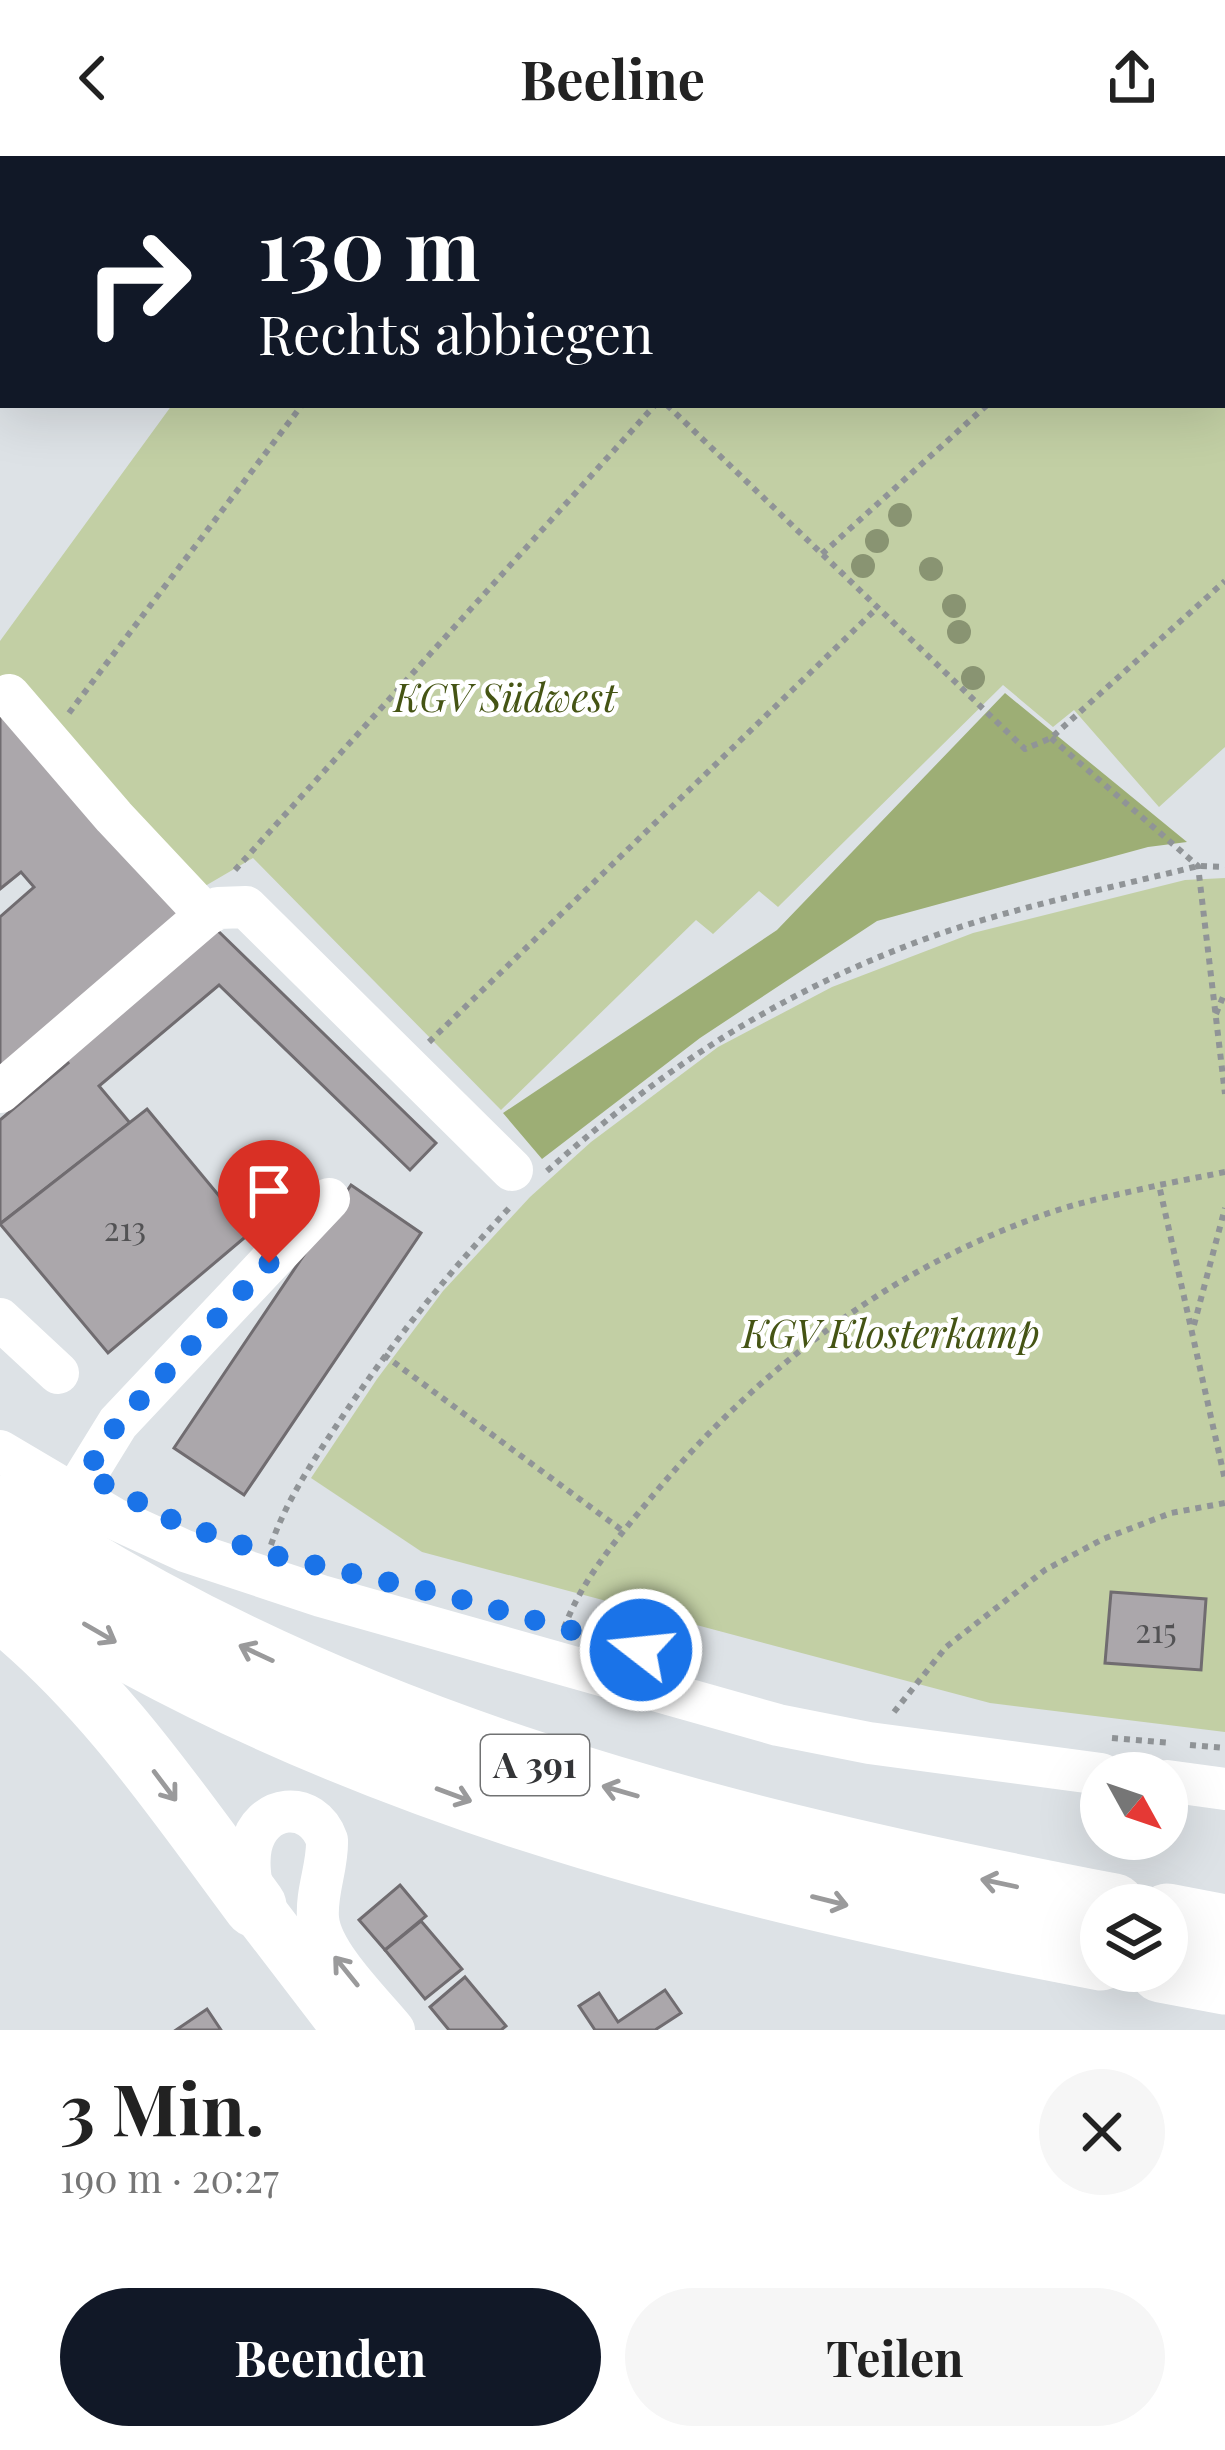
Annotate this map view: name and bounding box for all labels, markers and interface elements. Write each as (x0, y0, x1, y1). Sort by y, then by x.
text: Beeline (520, 42, 705, 114)
icon: back (60, 45, 126, 111)
icon: share (1099, 45, 1165, 111)
text: 130 m (258, 190, 480, 302)
icon: right (60, 204, 216, 360)
text: Rechts abbiegen (258, 297, 653, 369)
park label: KGV Südwest (392, 670, 618, 722)
pin (218, 1140, 320, 1263)
icon: arrive (236, 1158, 302, 1224)
house number: 213 (104, 1205, 146, 1249)
park label: KGV Klosterkamp (740, 1306, 1040, 1358)
position arrow (578, 1587, 704, 1713)
house number: 215 (1135, 1607, 1177, 1651)
one-way arrow (82, 1622, 117, 1645)
one-way arrow (239, 1641, 275, 1663)
road number: A 391 (481, 1735, 589, 1795)
north arrow (1080, 1752, 1188, 1860)
map controls (1080, 1752, 1188, 1992)
one-way arrow (152, 1769, 178, 1801)
one-way arrow (602, 1778, 640, 1800)
one-way arrow (435, 1786, 472, 1808)
one-way arrow (981, 1870, 1019, 1893)
button: layers (1080, 1884, 1188, 1992)
one-way arrow (810, 1891, 848, 1913)
one-way arrow (333, 1955, 360, 1987)
text: 3 Min. (60, 2058, 265, 2154)
button: close (1039, 2069, 1165, 2195)
text: 190 m · 20:27 (60, 2151, 279, 2203)
button: Beenden (60, 2288, 601, 2426)
button: Teilen (625, 2288, 1165, 2426)

